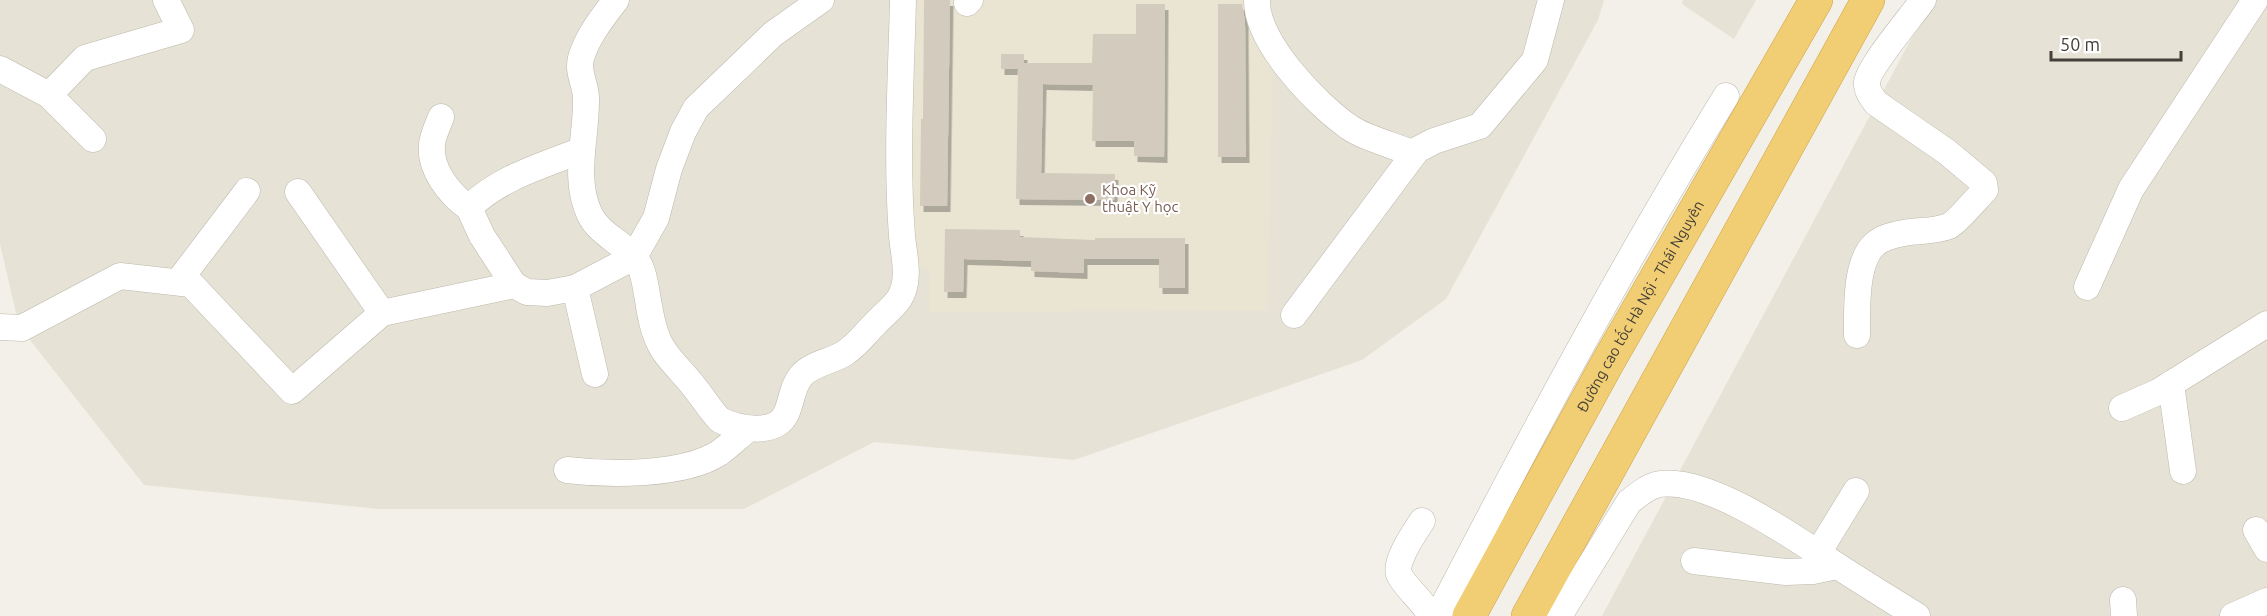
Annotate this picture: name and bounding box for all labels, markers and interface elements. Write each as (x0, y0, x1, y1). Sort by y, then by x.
scale bar (2051, 24, 2182, 62)
text: 50 m (2060, 34, 2100, 54)
place label: Khoa Kỹ thuật Y học (1102, 181, 1179, 215)
marker: Khoa Kỹ thuật Y học (1083, 192, 1097, 206)
street label: Đường cao tốc Hà Nội - Thái Nguyên (1573, 197, 1707, 415)

